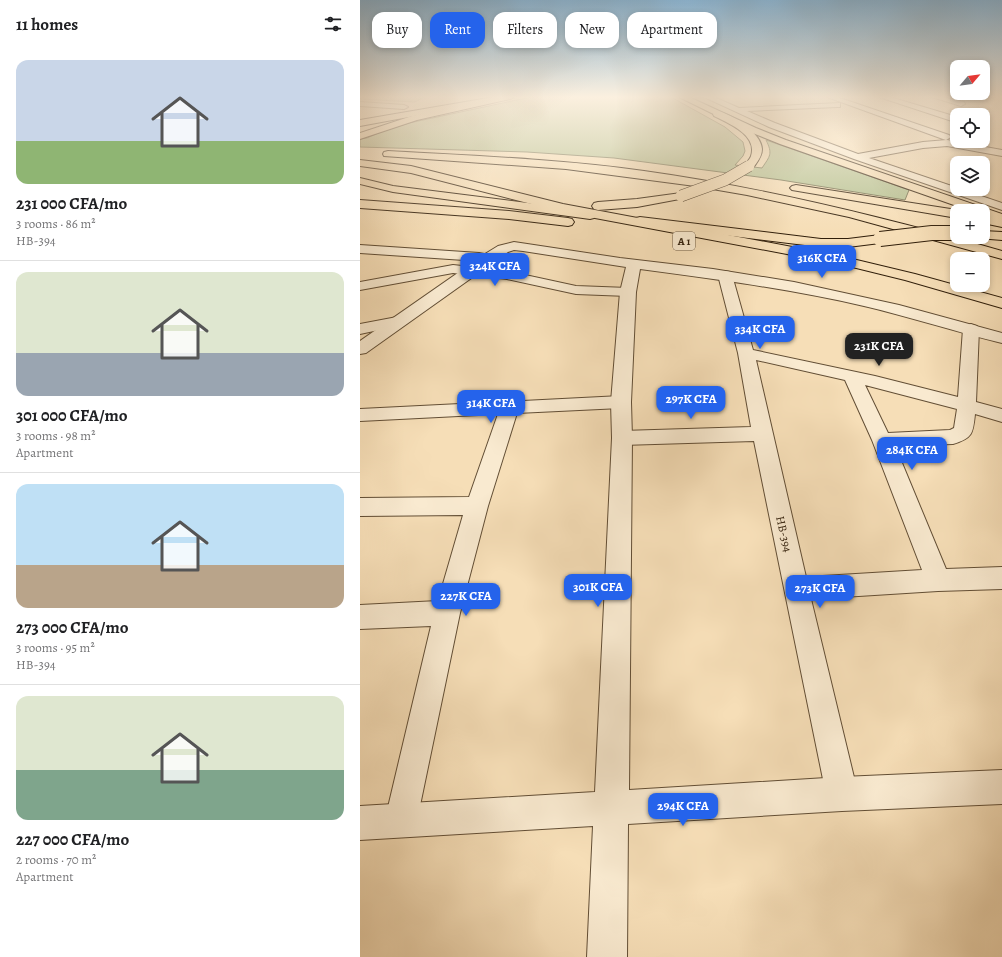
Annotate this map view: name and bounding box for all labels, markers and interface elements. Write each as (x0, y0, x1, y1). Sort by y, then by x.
chip: Buy (372, 12, 422, 48)
chip: Rent (430, 12, 485, 48)
chip: Filters (493, 12, 557, 48)
chip: New (565, 12, 619, 48)
chip: Apartment (627, 12, 717, 48)
text: 11 homes (16, 13, 78, 36)
icon: filters (322, 13, 344, 35)
north arrow (950, 60, 990, 100)
map controls (950, 60, 990, 292)
icon: home (144, 86, 216, 158)
button: locate (950, 108, 990, 148)
button: layers (950, 156, 990, 196)
text: 231 000 CFA/mo (16, 192, 127, 215)
button: + (950, 204, 990, 244)
text: 3 rooms · 86 m² (16, 215, 96, 232)
text: HB-394 (16, 232, 56, 249)
road number: A 1 (673, 232, 695, 250)
pin: 316K CFA (781, 245, 863, 279)
text: 316K CFA (797, 249, 847, 266)
button: − (950, 252, 990, 292)
pin: 324K CFA (454, 253, 536, 287)
text: 324K CFA (469, 257, 521, 274)
icon: home (144, 298, 216, 370)
pin: 334K CFA (719, 316, 801, 350)
text: 334K CFA (735, 320, 785, 337)
pin: 231K CFA (838, 333, 920, 367)
text: 231K CFA (854, 337, 904, 354)
pin: 297K CFA (650, 386, 732, 420)
pin: 314K CFA (450, 390, 532, 424)
text: 297K CFA (665, 390, 717, 407)
text: 314K CFA (466, 394, 516, 411)
text: 301 000 CFA/mo (16, 404, 128, 427)
text: 3 rooms · 98 m² (16, 427, 95, 444)
pin: 284K CFA (871, 437, 953, 471)
text: 284K CFA (886, 441, 938, 458)
text: Apartment (16, 444, 74, 461)
icon: home (144, 510, 216, 582)
street label: HB-394 (772, 514, 796, 554)
pin: 301K CFA (557, 574, 639, 608)
pin: 273K CFA (779, 575, 861, 609)
text: 301K CFA (573, 578, 623, 595)
text: 273K CFA (795, 579, 845, 596)
pin: 227K CFA (425, 583, 507, 617)
text: 227K CFA (440, 587, 492, 604)
text: 273 000 CFA/mo (16, 616, 128, 639)
text: 3 rooms · 95 m² (16, 639, 95, 656)
text: HB-394 (16, 656, 56, 673)
icon: home (144, 722, 216, 794)
pin: 294K CFA (642, 793, 724, 827)
text: 294K CFA (657, 797, 709, 814)
text: 227 000 CFA/mo (16, 828, 129, 851)
text: 2 rooms · 70 m² (16, 851, 96, 868)
text: Apartment (16, 868, 74, 885)

